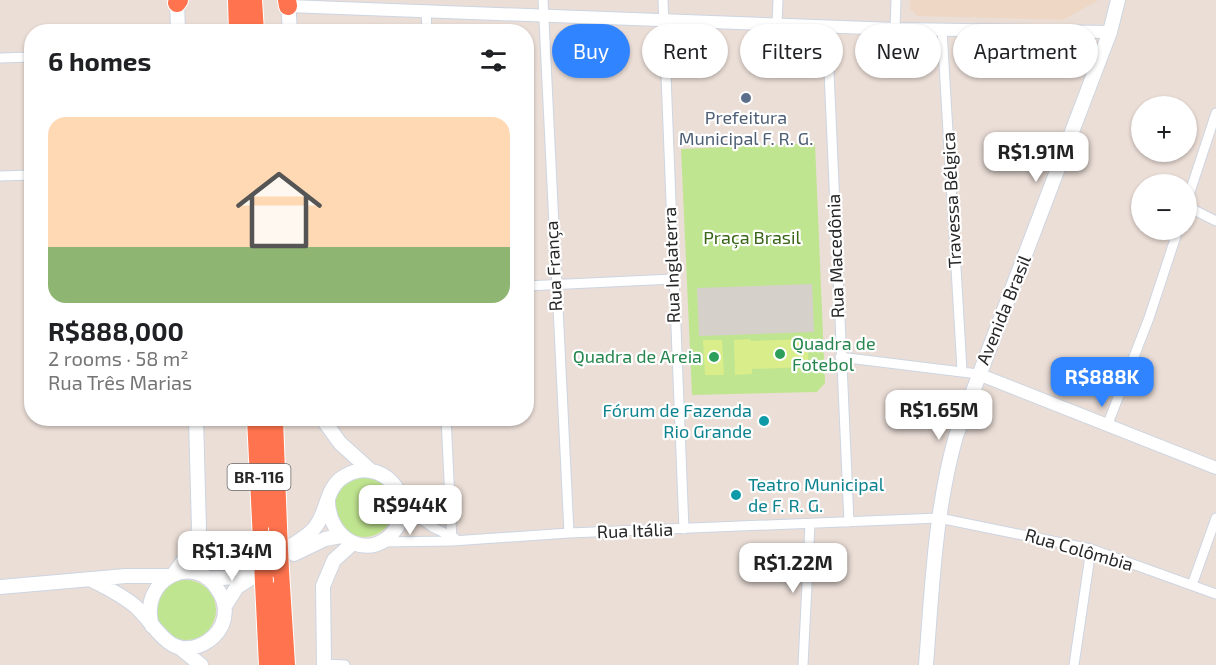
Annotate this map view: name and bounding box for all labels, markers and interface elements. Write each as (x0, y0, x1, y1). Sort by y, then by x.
chip: Buy (552, 24, 630, 78)
chip: Rent (642, 24, 728, 78)
chip: Filters (740, 24, 843, 78)
chip: New (855, 24, 941, 78)
chip: Apartment (953, 24, 1098, 78)
icon: filters (477, 44, 510, 77)
text: 6 homes (48, 45, 151, 76)
marker: Prefeitura Municipal F. R. G. (739, 91, 753, 105)
map controls (1131, 96, 1197, 240)
button: + (1131, 96, 1197, 162)
place label: Prefeitura Municipal F. R. G. (679, 106, 813, 149)
street label: Travessa Bélgica (936, 131, 966, 269)
pin: R$1.91M (981, 132, 1091, 183)
text: R$1.91M (998, 139, 1074, 163)
icon: home (225, 156, 333, 264)
button: − (1131, 174, 1197, 240)
street label: Rua Macedônia (822, 193, 848, 319)
street label: Rua Inglaterra (658, 206, 684, 324)
street label: Rua França (540, 220, 567, 312)
park label: Praça Brasil (703, 226, 801, 249)
street label: Avenida Brasil (971, 251, 1035, 368)
text: R$888,000 (48, 315, 184, 346)
place label: Quadra de Fotebol (792, 332, 876, 375)
place label: Quadra de Areia (573, 345, 702, 367)
text: 2 rooms · 58 m² (48, 346, 189, 370)
marker: Quadra de Fotebol (773, 347, 787, 361)
marker: Quadra de Areia (707, 350, 721, 364)
pin: R$888K (1053, 357, 1151, 408)
text: R$888K (1065, 364, 1139, 388)
text: Rua Três Marias (48, 370, 192, 394)
pin: R$1.65M (884, 390, 994, 441)
text: R$1.65M (899, 397, 979, 421)
place label: Fórum de Fazenda Rio Grande (602, 399, 752, 442)
marker: Fórum de Fazenda Rio Grande (757, 414, 771, 428)
road number: BR-116 (228, 464, 290, 490)
place label: Teatro Municipal de F. R. G. (748, 473, 885, 516)
pin: R$944K (361, 485, 459, 536)
marker: Teatro Municipal de F. R. G. (729, 488, 743, 502)
text: R$944K (373, 492, 447, 516)
street label: Rua Itália (596, 518, 674, 542)
street label: Rua Colômbia (1023, 523, 1136, 575)
pin: R$1.34M (177, 531, 287, 582)
text: R$1.34M (192, 538, 272, 562)
pin: R$1.22M (738, 543, 848, 594)
text: R$1.22M (753, 550, 833, 574)

